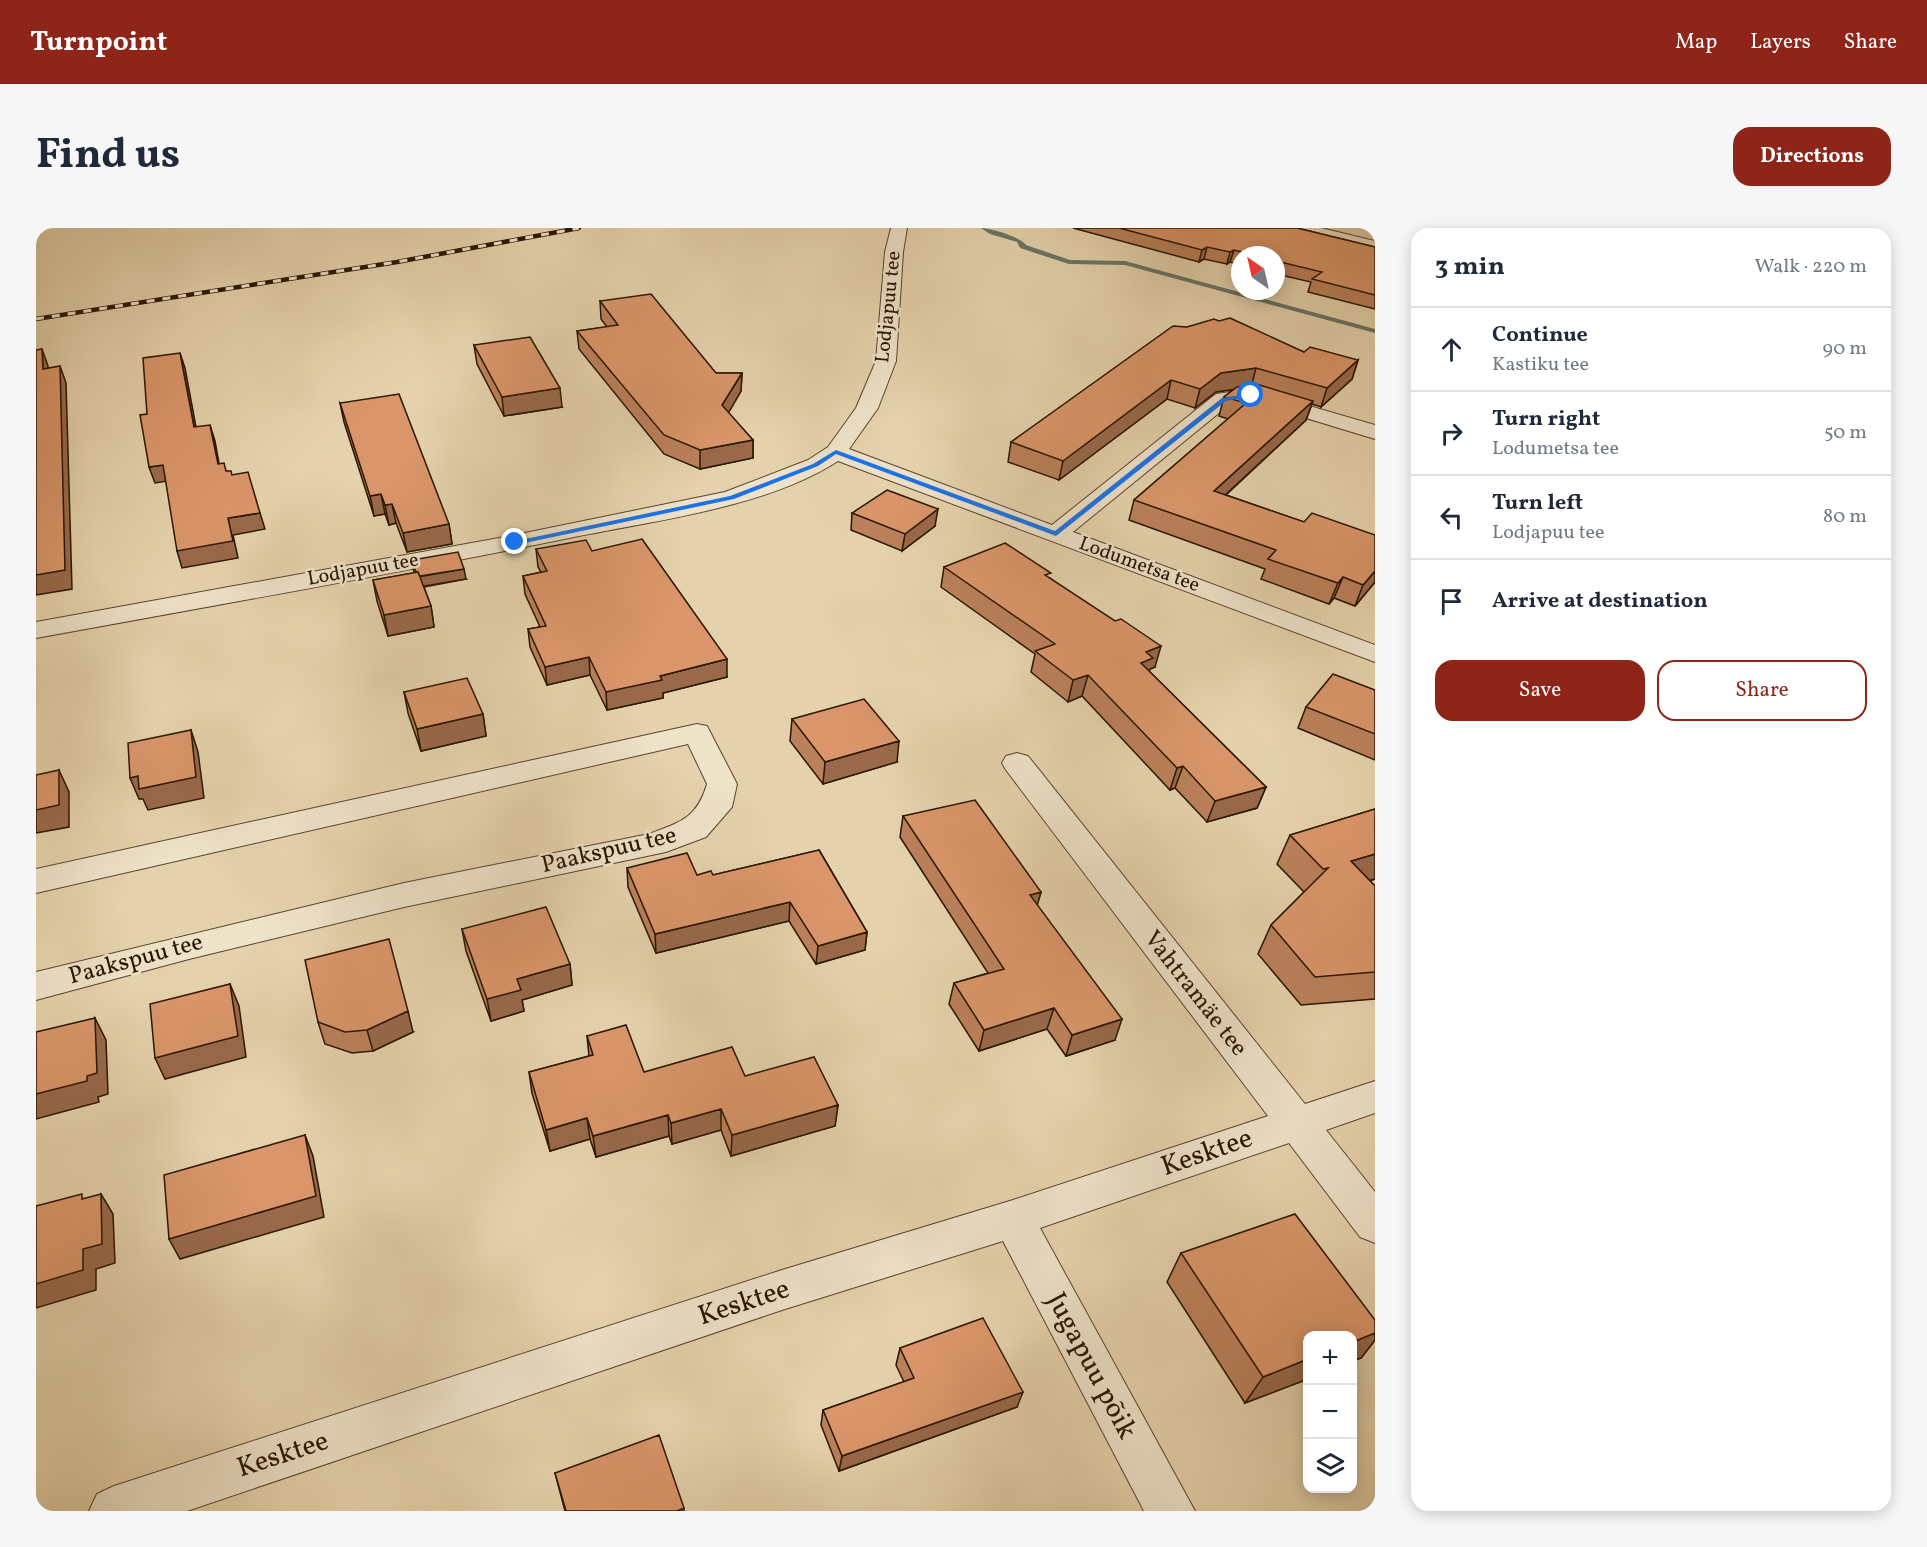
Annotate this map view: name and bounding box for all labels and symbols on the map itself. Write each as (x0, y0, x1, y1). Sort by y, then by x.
north arrow (1231, 246, 1285, 300)
street label: Lodjapuu tee (869, 250, 909, 364)
route start (1237, 381, 1263, 407)
route end (501, 528, 527, 554)
street label: Lodumetsa tee (1075, 530, 1203, 600)
street label: Lodjapuu tee (305, 546, 421, 594)
street label: Paakspuu tee (538, 819, 680, 883)
street label: Vahtramäe tee (1135, 924, 1255, 1064)
street label: Paakspuu tee (65, 926, 207, 994)
street label: Kesktee (1156, 1119, 1258, 1187)
street label: Kesktee (693, 1270, 795, 1336)
street label: Jugapuu põik (1036, 1286, 1146, 1446)
street label: Kesktee (232, 1422, 334, 1488)

